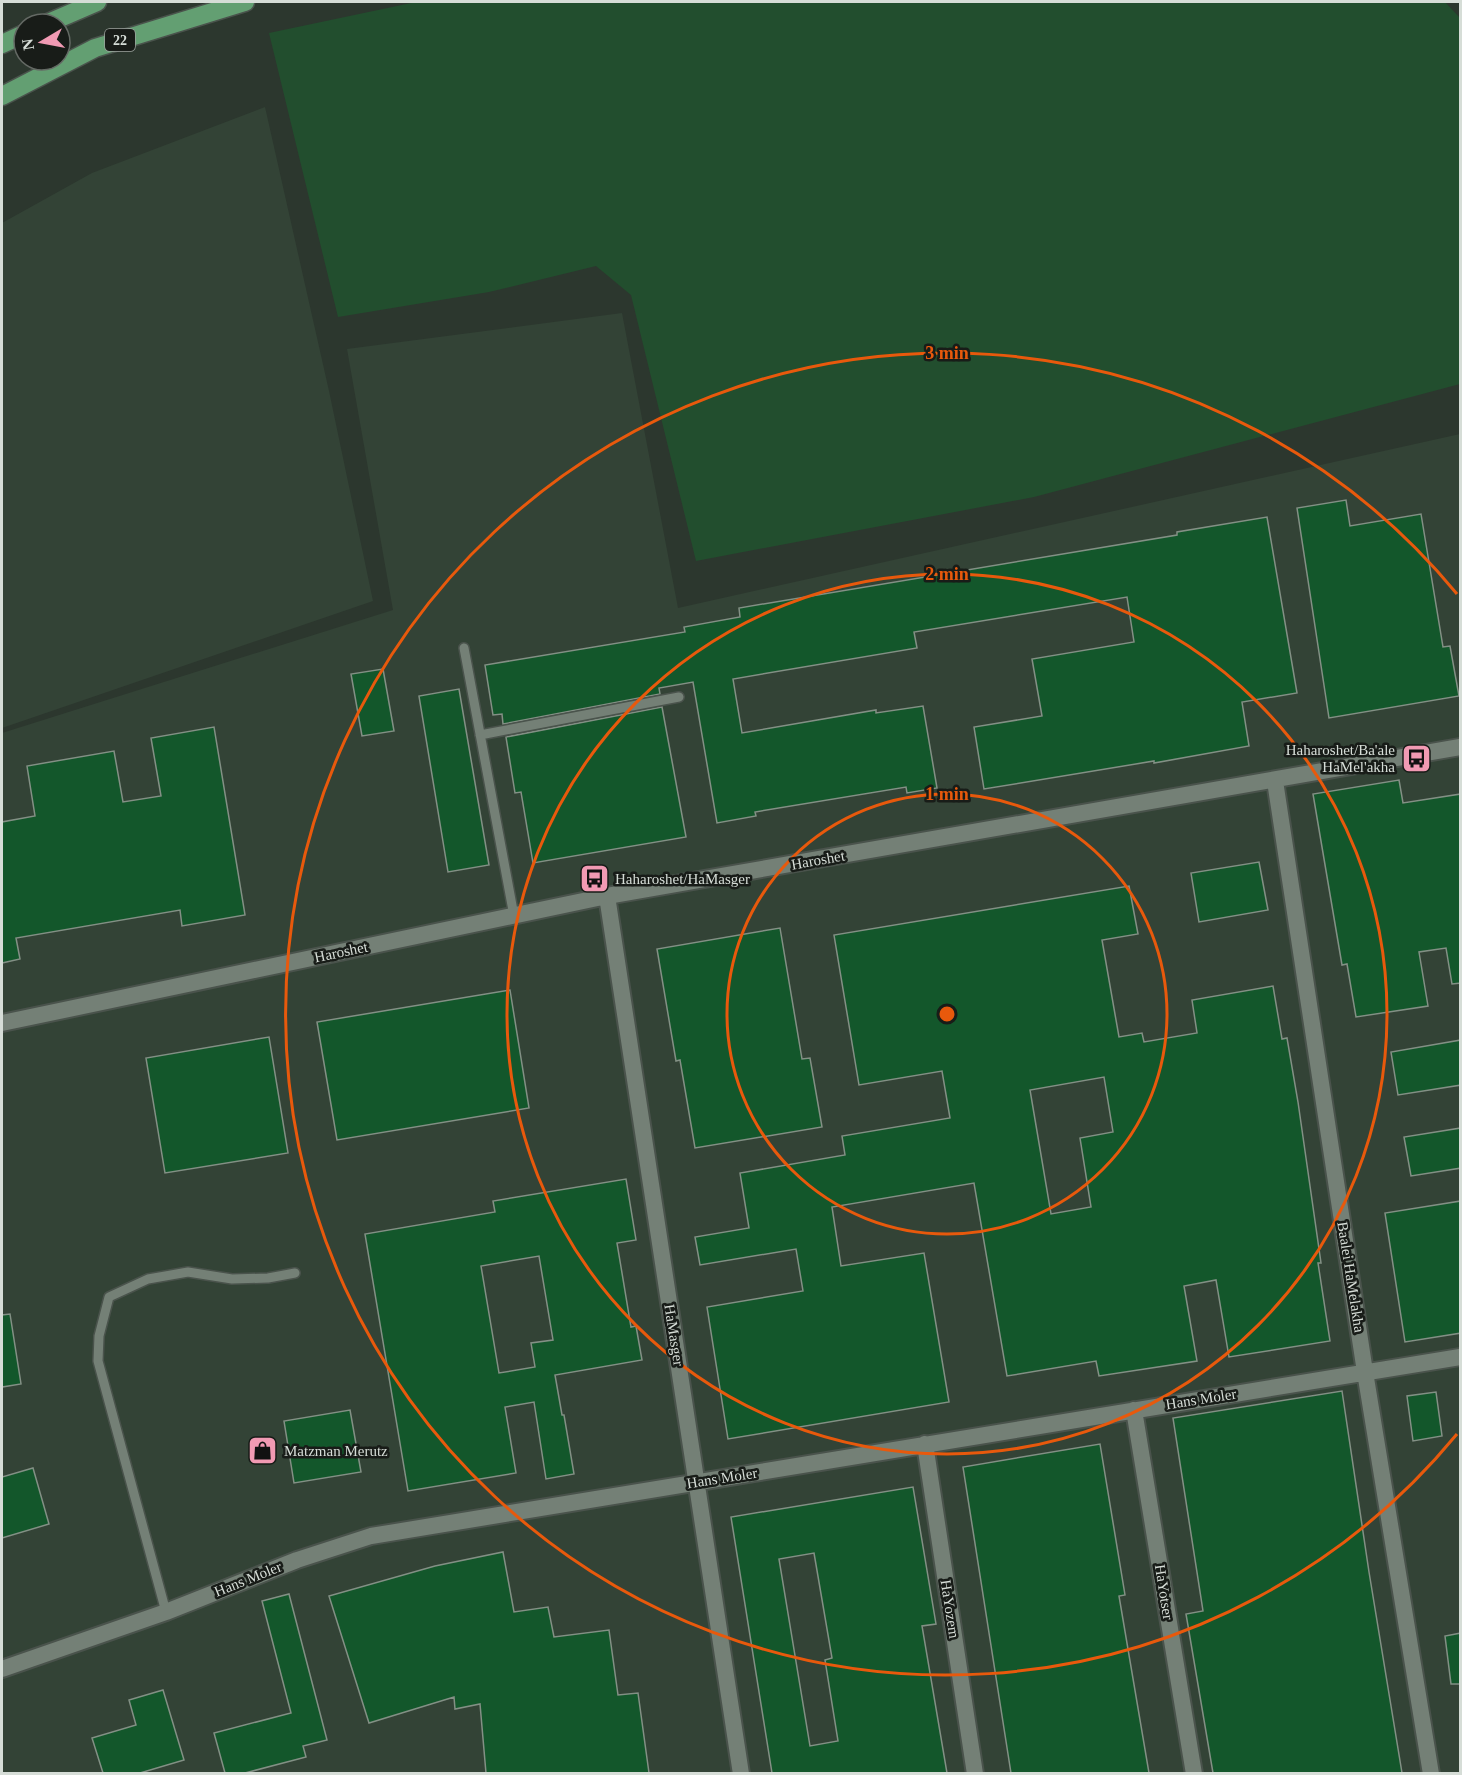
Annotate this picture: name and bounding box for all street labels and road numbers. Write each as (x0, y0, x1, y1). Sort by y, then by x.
road number: 22 (105, 29, 135, 51)
street label: Haroshet (790, 847, 847, 873)
street label: Haroshet (313, 938, 370, 965)
street label: Baalei HaMelakha (1334, 1220, 1368, 1334)
street label: HaMasger (661, 1303, 687, 1367)
street label: Hans Moler (1165, 1386, 1237, 1412)
street label: Hans Moler (686, 1465, 758, 1491)
street label: Hans Moler (212, 1558, 284, 1600)
street label: HaYotser (1152, 1563, 1176, 1621)
street label: HaYozem (937, 1578, 963, 1640)

